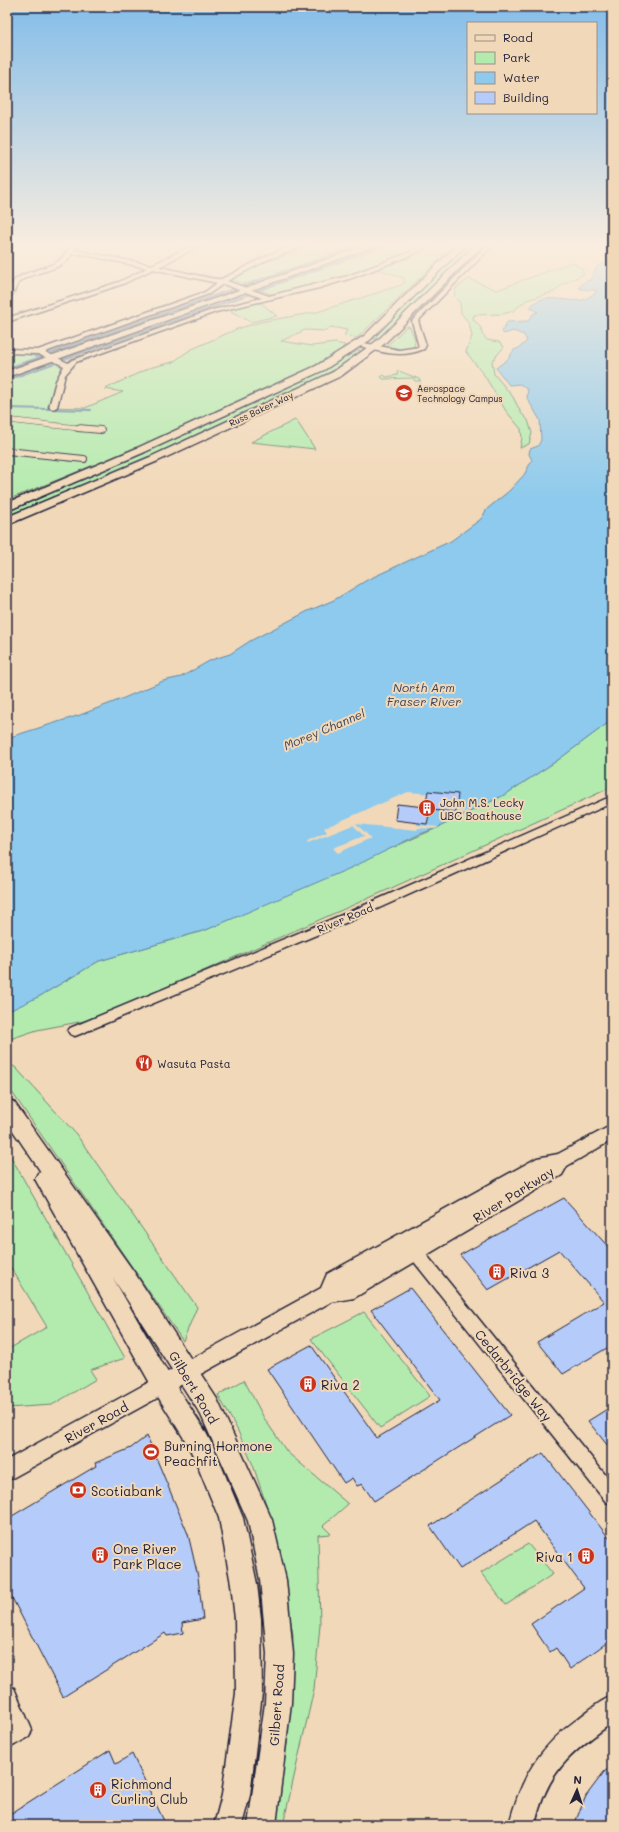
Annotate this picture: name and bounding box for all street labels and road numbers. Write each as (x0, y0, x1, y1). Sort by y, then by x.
street label: Russ Baker Way (227, 389, 295, 429)
street label: River Road (315, 899, 375, 937)
street label: River Parkway (469, 1162, 557, 1226)
street label: Cedarbridge Way (472, 1326, 556, 1425)
street label: Gilbert Road (166, 1347, 222, 1427)
street label: River Road (61, 1398, 131, 1446)
street label: Gilbert Road (265, 1664, 287, 1746)

